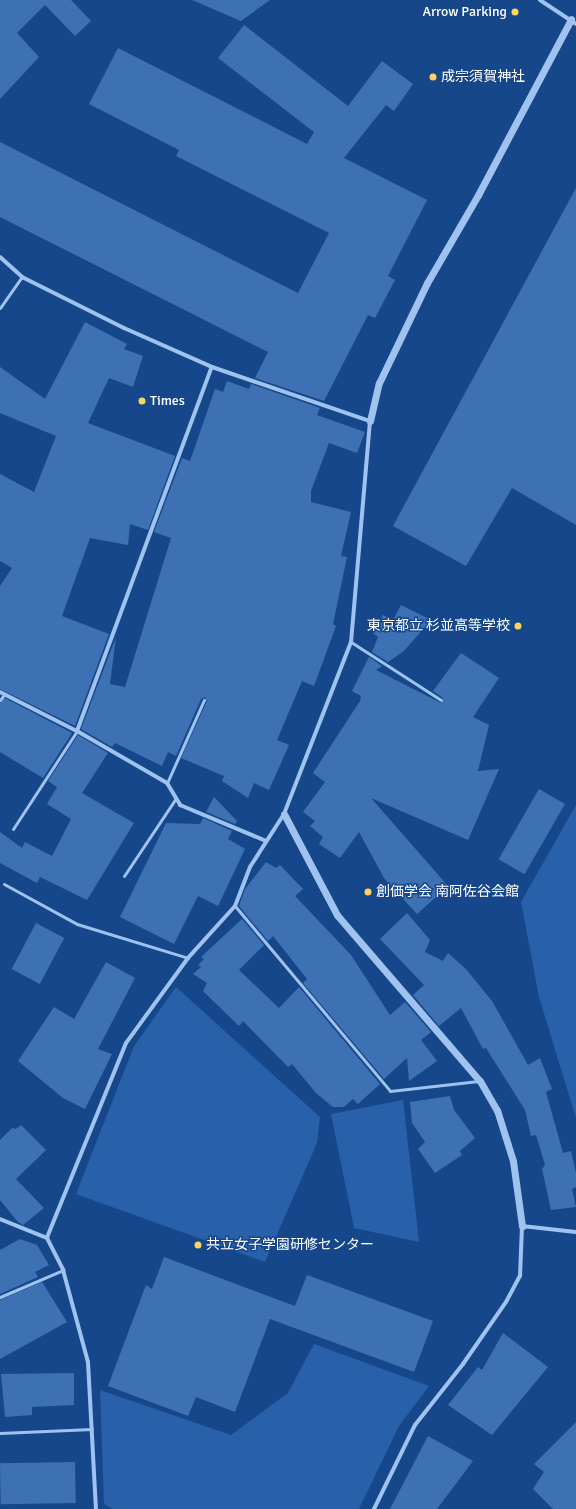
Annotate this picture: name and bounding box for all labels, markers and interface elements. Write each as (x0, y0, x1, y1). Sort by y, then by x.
place label: Arrow Parking (422, 4, 507, 20)
marker: Arrow Parking (510, 7, 520, 17)
place label: 成宗須賀神社 (441, 69, 525, 85)
marker: 成宗須賀神社 (428, 72, 438, 82)
place label: Times (150, 393, 185, 409)
marker: Times (137, 396, 147, 406)
place label: 東京都立 杉並高等学校 (367, 618, 510, 634)
marker: 東京都立 杉並高等学校 (513, 621, 523, 631)
place label: 創価学会 南阿佐谷会館 (376, 884, 519, 900)
marker: 創価学会 南阿佐谷会館 (363, 887, 373, 897)
place label: 共立女子学園研修センター (206, 1237, 374, 1253)
marker: 共立女子学園研修センター (193, 1240, 203, 1250)

